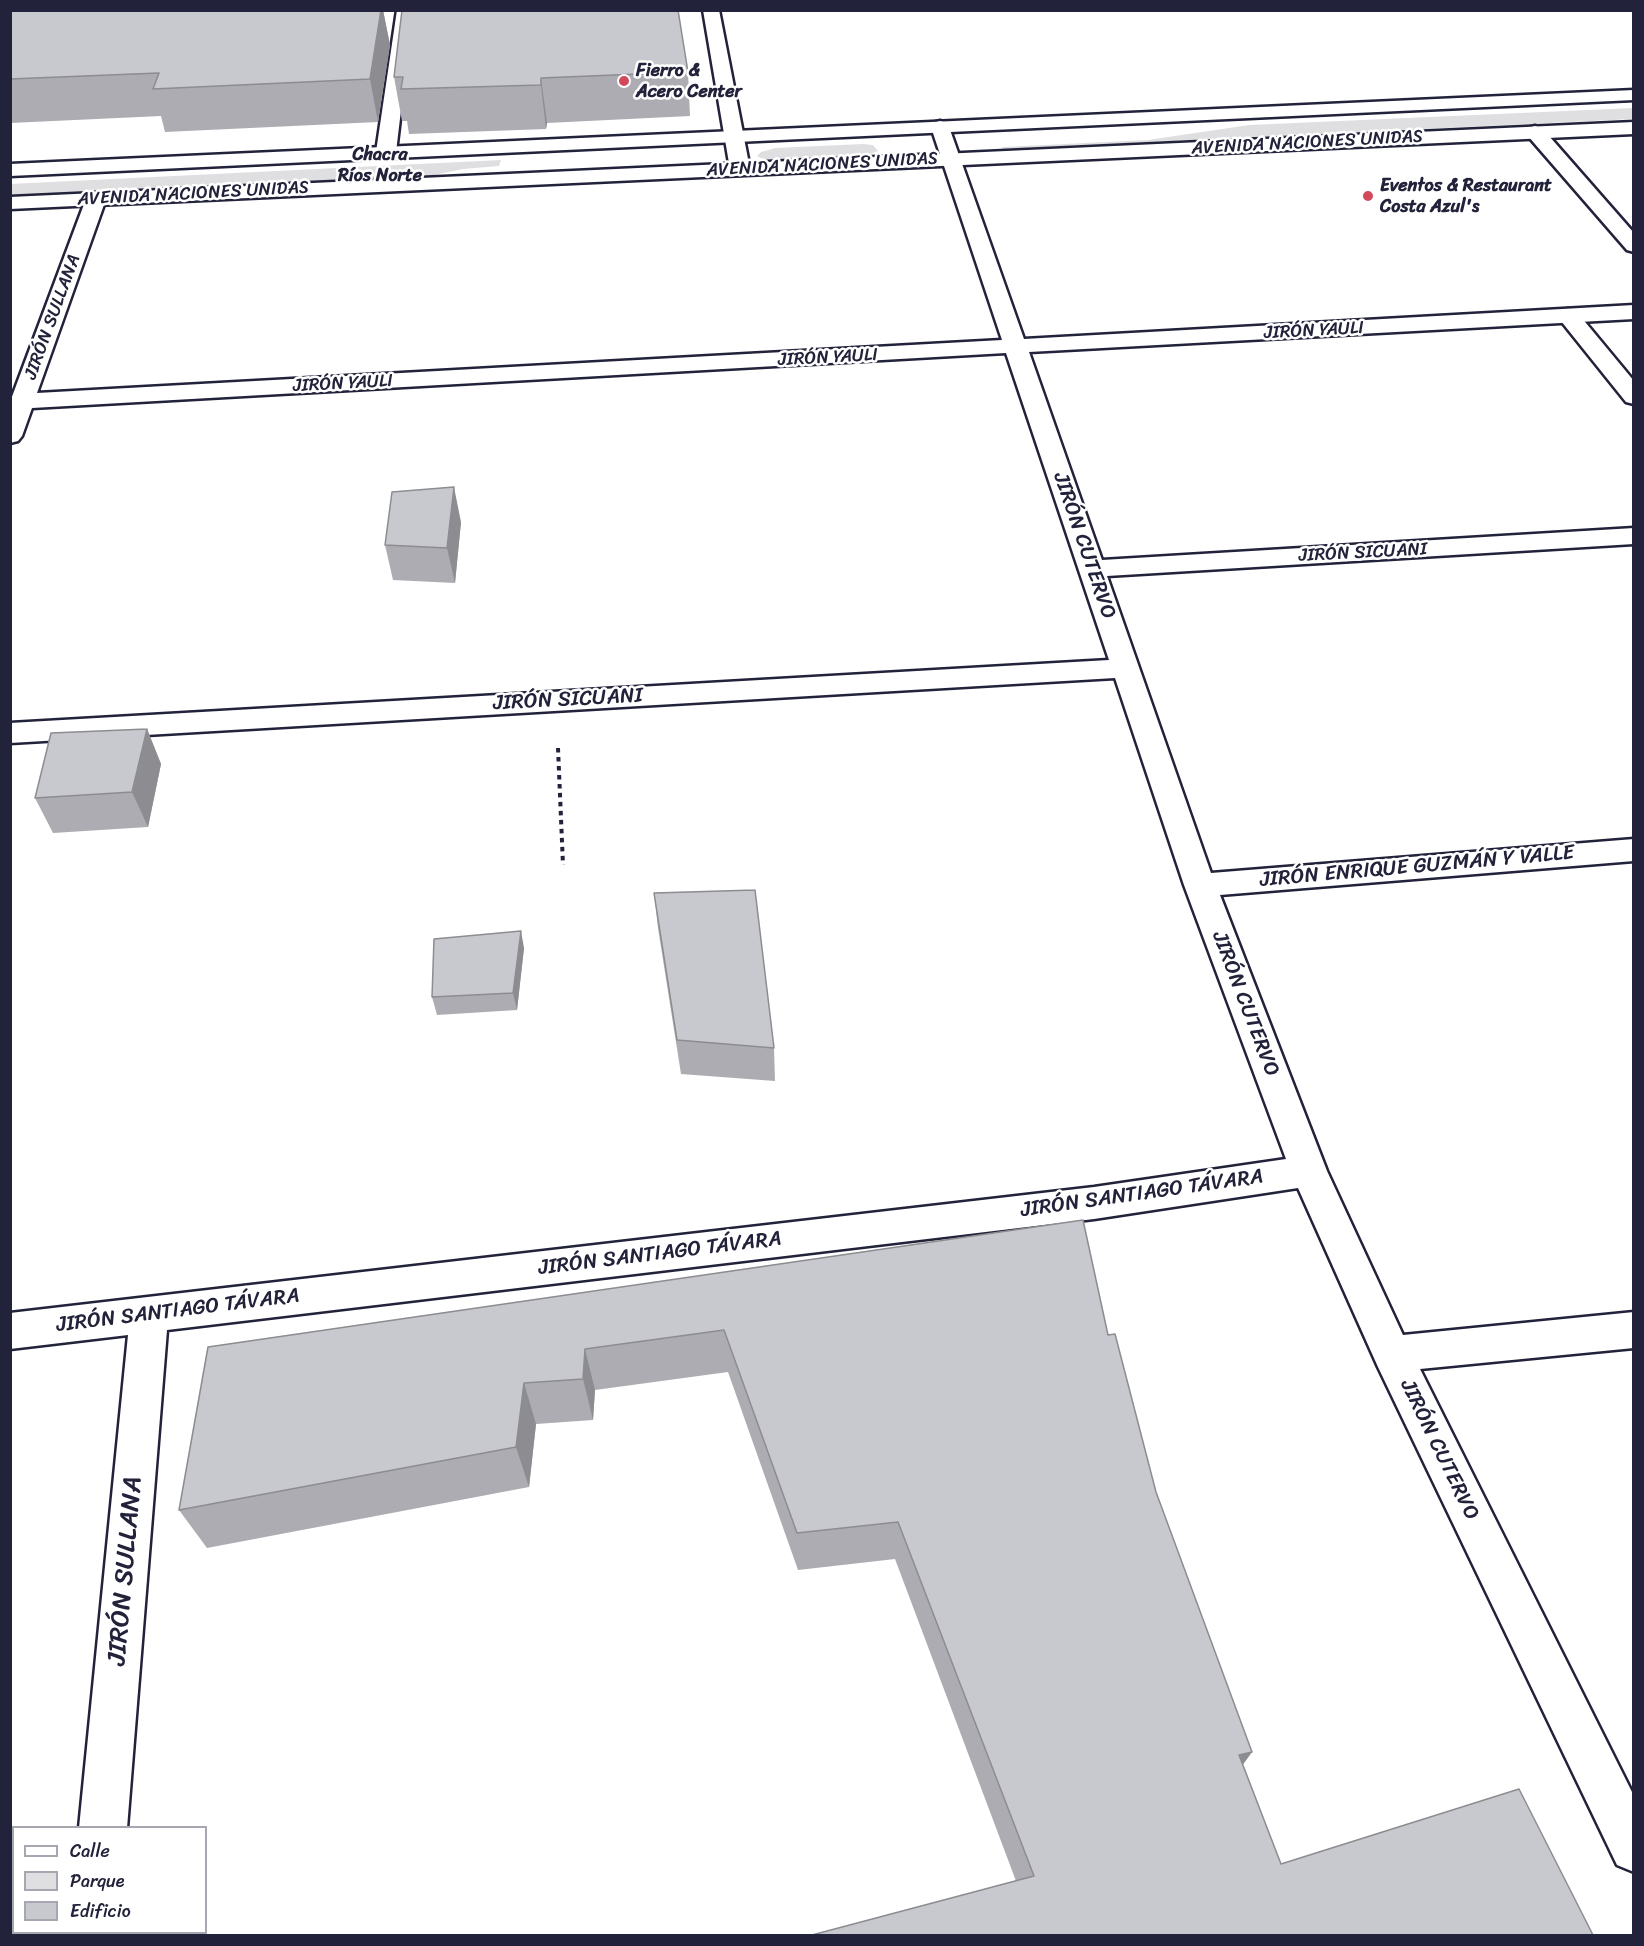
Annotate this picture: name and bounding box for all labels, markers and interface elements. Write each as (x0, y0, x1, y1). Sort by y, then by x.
place label: Fierro & Acero Center (636, 60, 742, 103)
marker: Fierro & Acero Center (617, 74, 631, 88)
street label: AVENIDA NACIONES UNIDAS (1191, 126, 1423, 160)
district label: Chacra Ríos Norte (338, 144, 422, 186)
street label: AVENIDA NACIONES UNIDAS (706, 148, 938, 182)
place label: Eventos & Restaurant Costa Azul's (1380, 175, 1552, 218)
street label: AVENIDA NACIONES UNIDAS (77, 177, 309, 211)
marker: Eventos & Restaurant Costa Azul's (1361, 189, 1375, 203)
street label: JIRÓN SULLANA (20, 252, 86, 382)
street label: JIRÓN YAULI (1264, 318, 1364, 344)
street label: JIRÓN YAULI (778, 345, 878, 371)
street label: JIRÓN YAULI (293, 371, 393, 397)
street label: JIRÓN CUTERVO (1047, 469, 1121, 623)
street label: JIRÓN SICUANI (1298, 539, 1428, 567)
street label: JIRÓN SICUANI (493, 683, 643, 717)
street label: JIRÓN ENRIQUE GUZMÁN Y VALLE (1259, 841, 1575, 893)
street label: JIRÓN CUTERVO (1206, 928, 1284, 1080)
street label: JIRÓN SANTIAGO TÁVARA (1019, 1165, 1265, 1223)
street label: JIRÓN SANTIAGO TÁVARA (537, 1227, 783, 1281)
street label: JIRÓN SANTIAGO TÁVARA (55, 1284, 301, 1338)
street label: JIRÓN CUTERVO (1394, 1376, 1484, 1524)
street label: JIRÓN SULLANA (102, 1475, 150, 1667)
legend (12, 1826, 207, 1934)
text: Calle (70, 1835, 110, 1867)
text: Parque (70, 1865, 124, 1897)
text: Edificio (70, 1895, 131, 1927)

